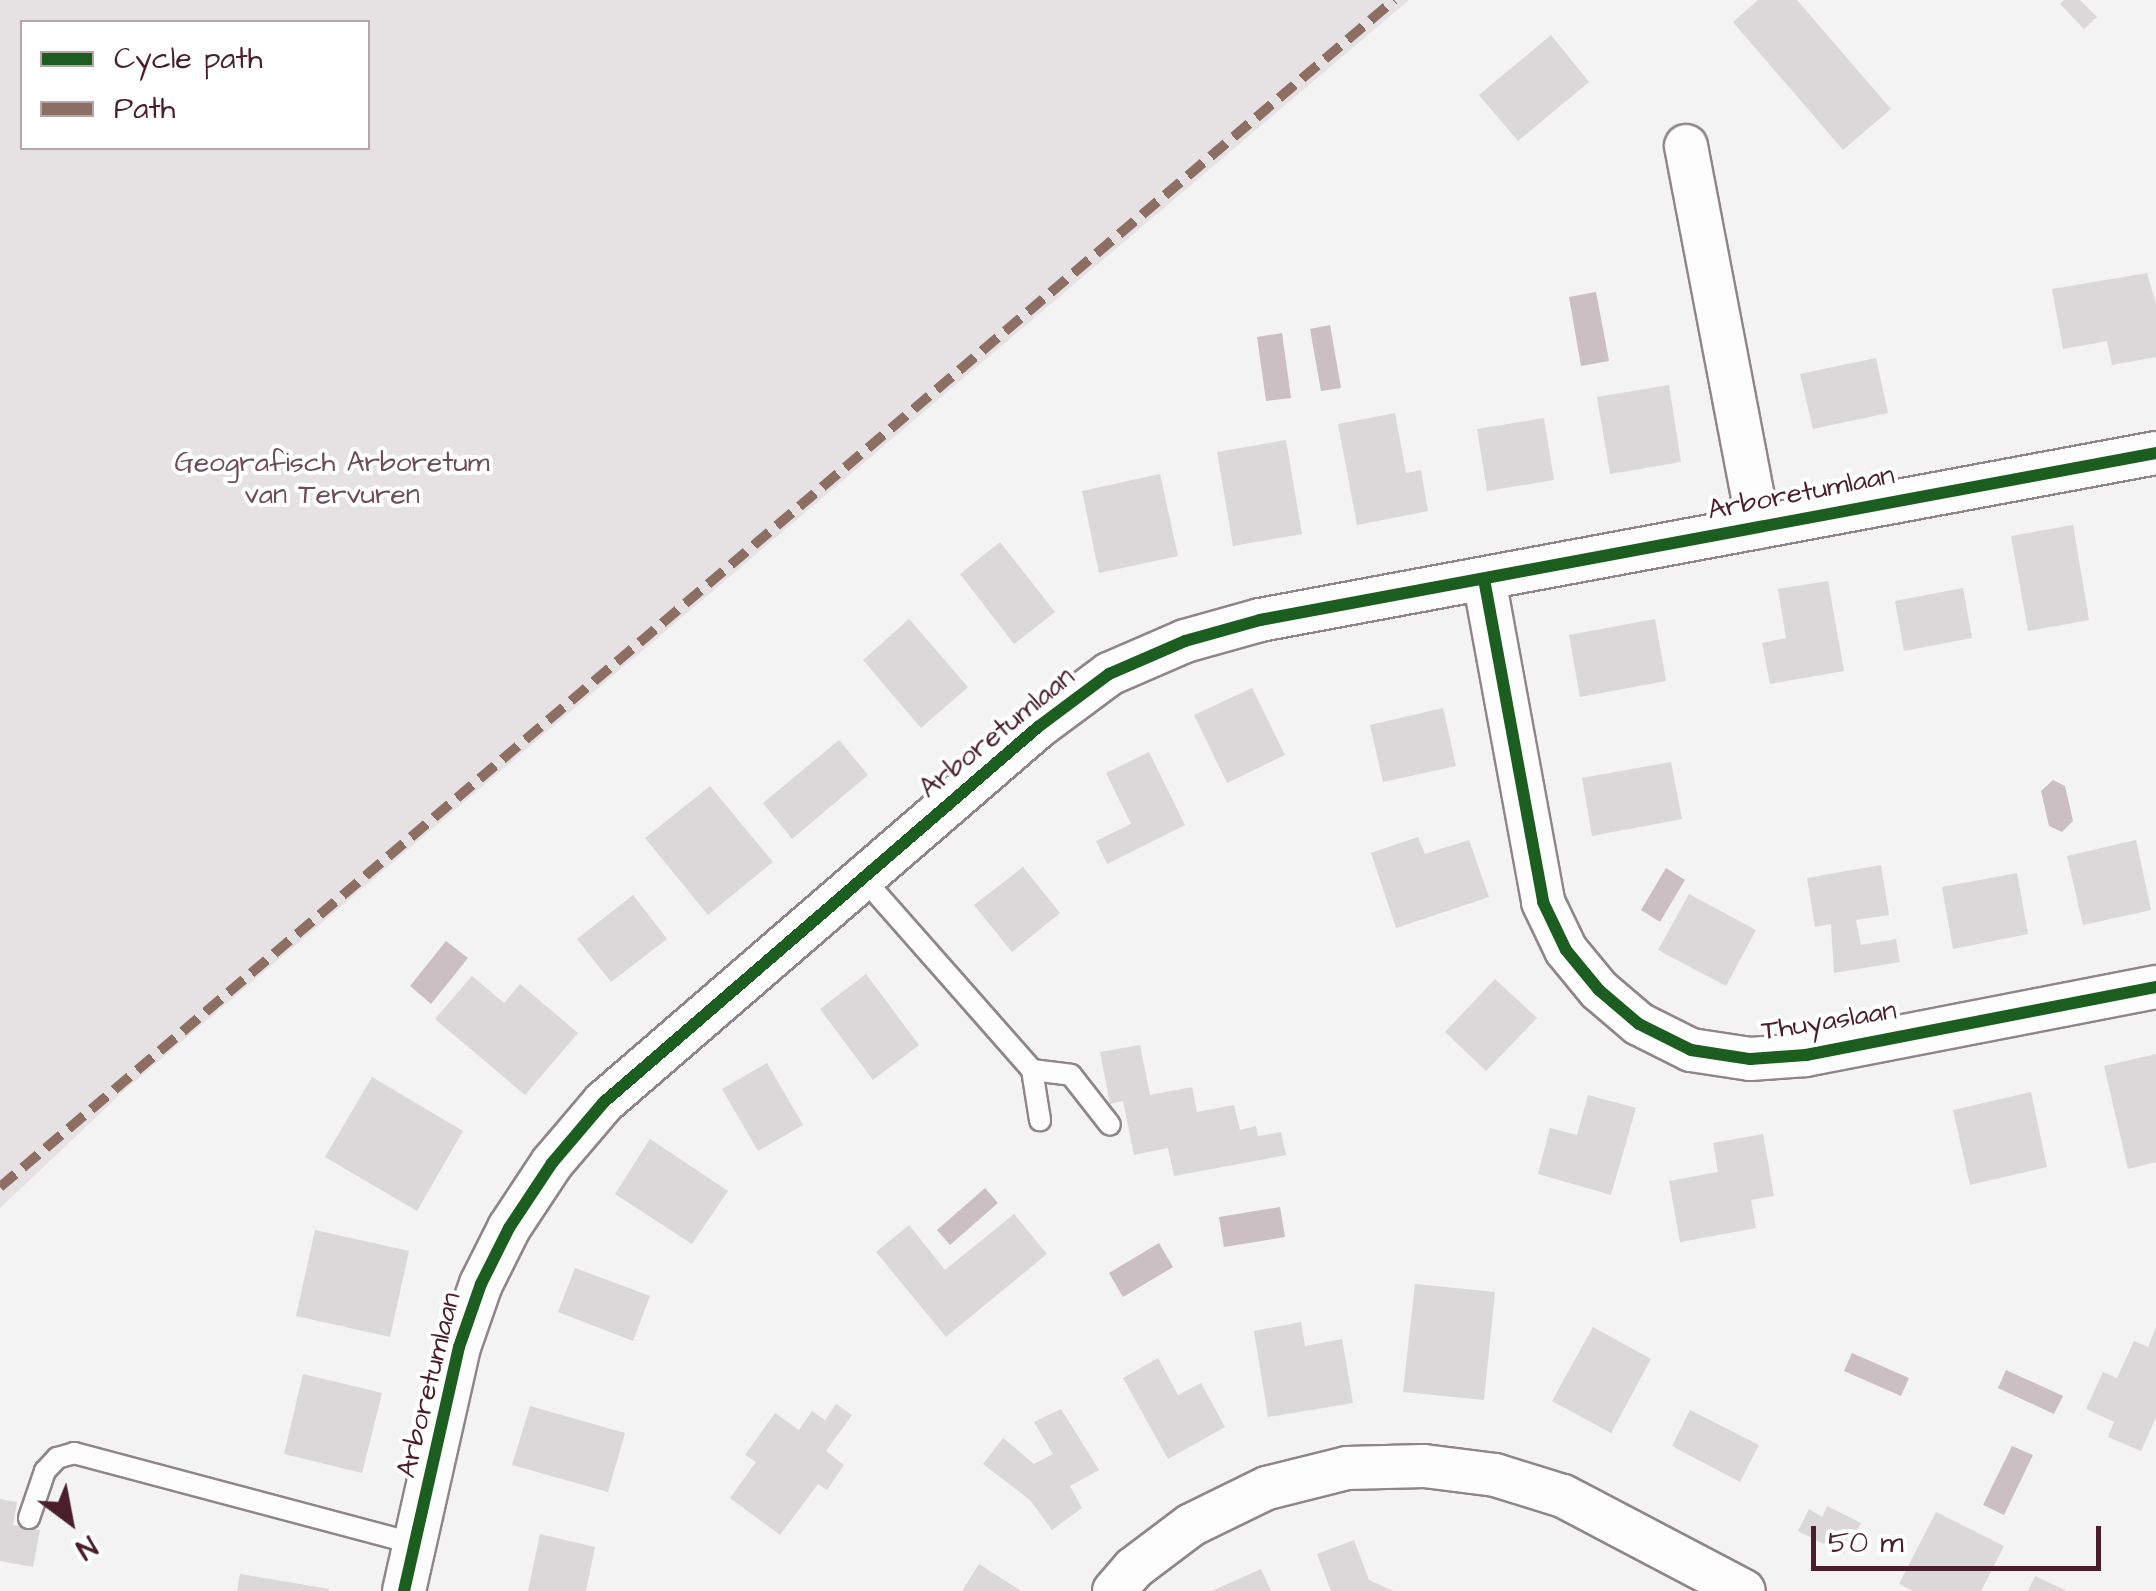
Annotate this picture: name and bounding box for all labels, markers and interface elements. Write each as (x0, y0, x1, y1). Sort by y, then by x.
legend (20, 20, 370, 150)
text: Cycle path (114, 38, 263, 80)
text: Path (114, 88, 175, 130)
park label: Geografisch Arboretum van Tervuren (175, 446, 489, 512)
street label: Arboretumlaan (1705, 458, 1897, 528)
street label: Arboretumlaan (913, 660, 1081, 806)
street label: Thuyaslaan (1759, 994, 1899, 1048)
street label: Arboretumlaan (390, 1289, 468, 1481)
north arrow (20, 1471, 120, 1571)
scale bar (1816, 1506, 2106, 1568)
text: 50 m (1828, 1522, 1904, 1564)
text: N (68, 1526, 104, 1568)

